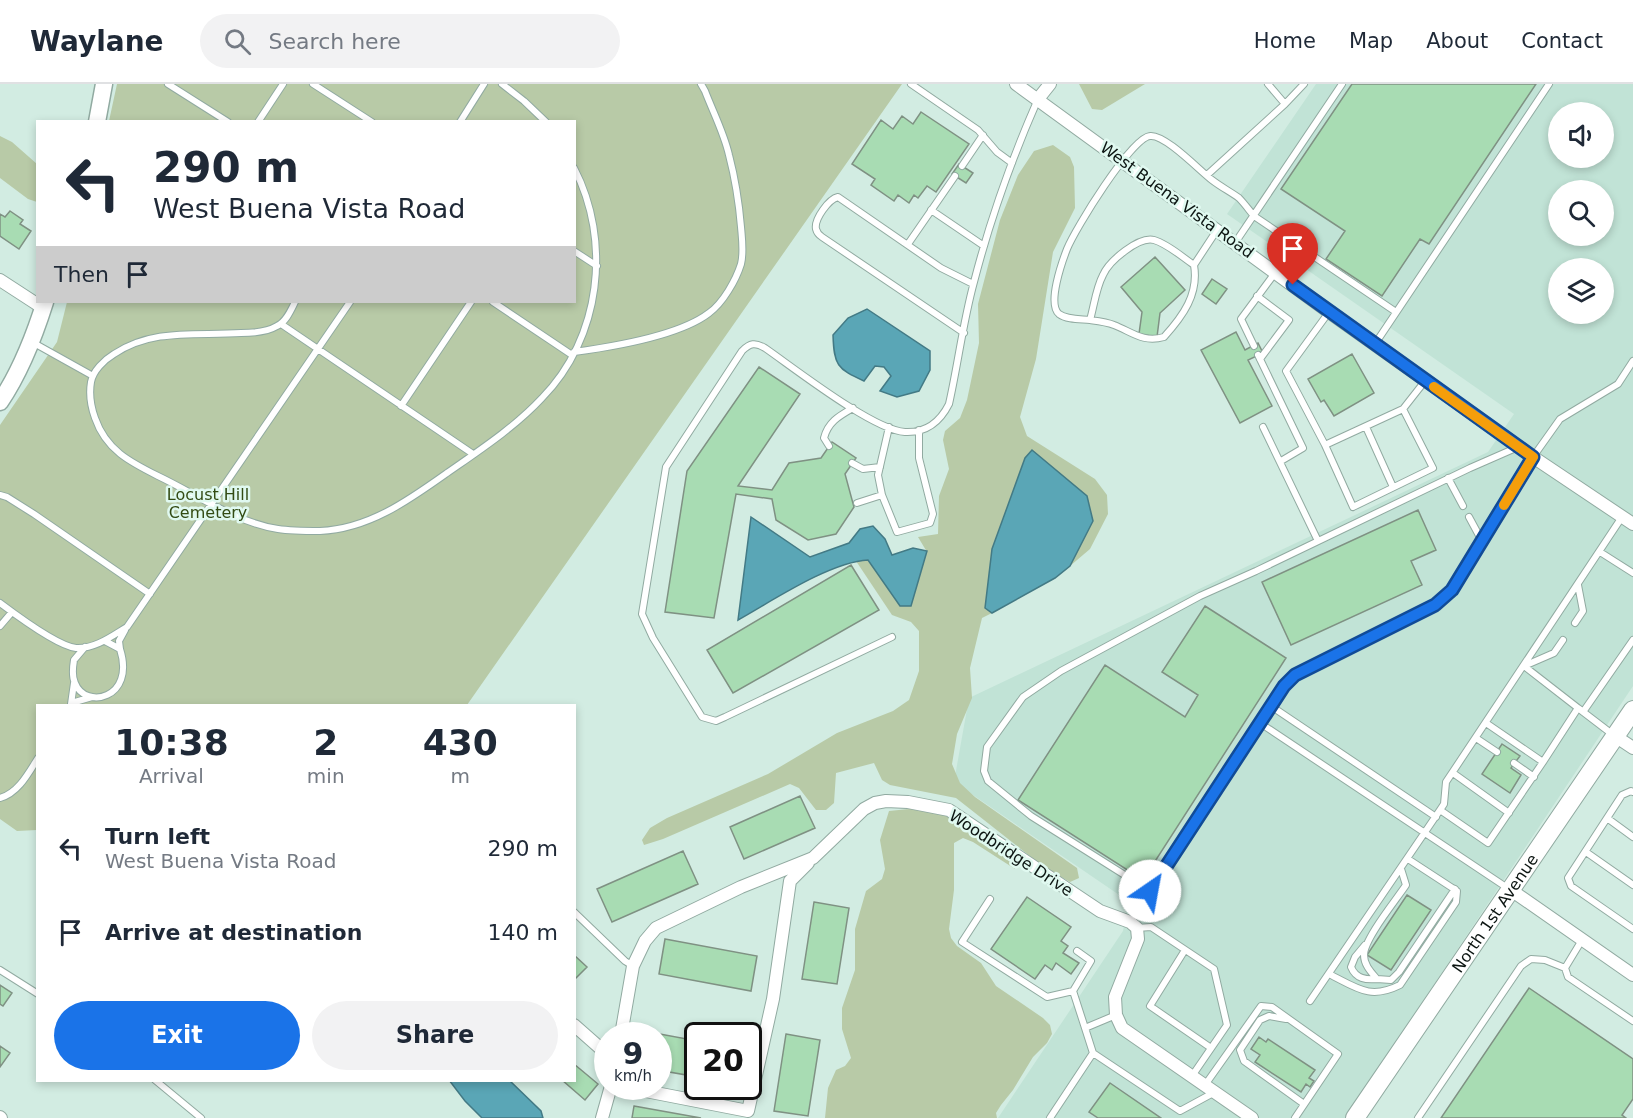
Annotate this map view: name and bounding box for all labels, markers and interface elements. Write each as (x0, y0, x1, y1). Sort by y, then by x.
search box (200, 14, 620, 68)
text: Waylane (30, 25, 164, 58)
icon: search (221, 25, 254, 58)
text: Search here (269, 29, 401, 54)
text: Home (1254, 29, 1316, 53)
text: Map (1349, 29, 1393, 53)
text: About (1426, 29, 1488, 53)
text: Contact (1521, 29, 1603, 53)
map controls (1548, 102, 1614, 324)
button: sound (1548, 102, 1614, 168)
street label: West Buena Vista Road (1097, 138, 1257, 262)
text: 290 m (153, 143, 299, 192)
icon: left (54, 144, 132, 222)
button: search (1548, 180, 1614, 246)
text: West Buena Vista Road (153, 193, 465, 224)
pin (1267, 223, 1318, 285)
icon: arrive (1276, 232, 1309, 265)
icon: arrive (121, 258, 154, 291)
button: layers (1548, 258, 1614, 324)
text: Then (54, 262, 109, 287)
park label: Locust Hill Cemetery (167, 485, 249, 522)
text: 10:38 (114, 722, 229, 763)
text: 2 (313, 722, 338, 763)
text: 430 (423, 722, 498, 763)
text: Arrival (139, 764, 204, 788)
text: min (307, 764, 345, 788)
text: m (451, 764, 470, 788)
street label: Woodbridge Drive (946, 806, 1076, 900)
text: Turn left (105, 824, 210, 849)
icon: left (54, 832, 87, 865)
text: 290 m (488, 836, 558, 861)
text: West Buena Vista Road (105, 849, 336, 873)
street label: North 1st Avenue (1448, 850, 1542, 976)
position arrow (1118, 859, 1182, 923)
icon: arrive (54, 916, 87, 949)
text: Arrive at destination (105, 920, 362, 945)
text: 140 m (488, 920, 558, 945)
button: Exit (54, 1001, 300, 1070)
button: Share (312, 1001, 558, 1070)
speed limit sign: 20 (684, 1022, 762, 1100)
text: 9 (623, 1036, 643, 1071)
text: km/h (614, 1067, 652, 1085)

